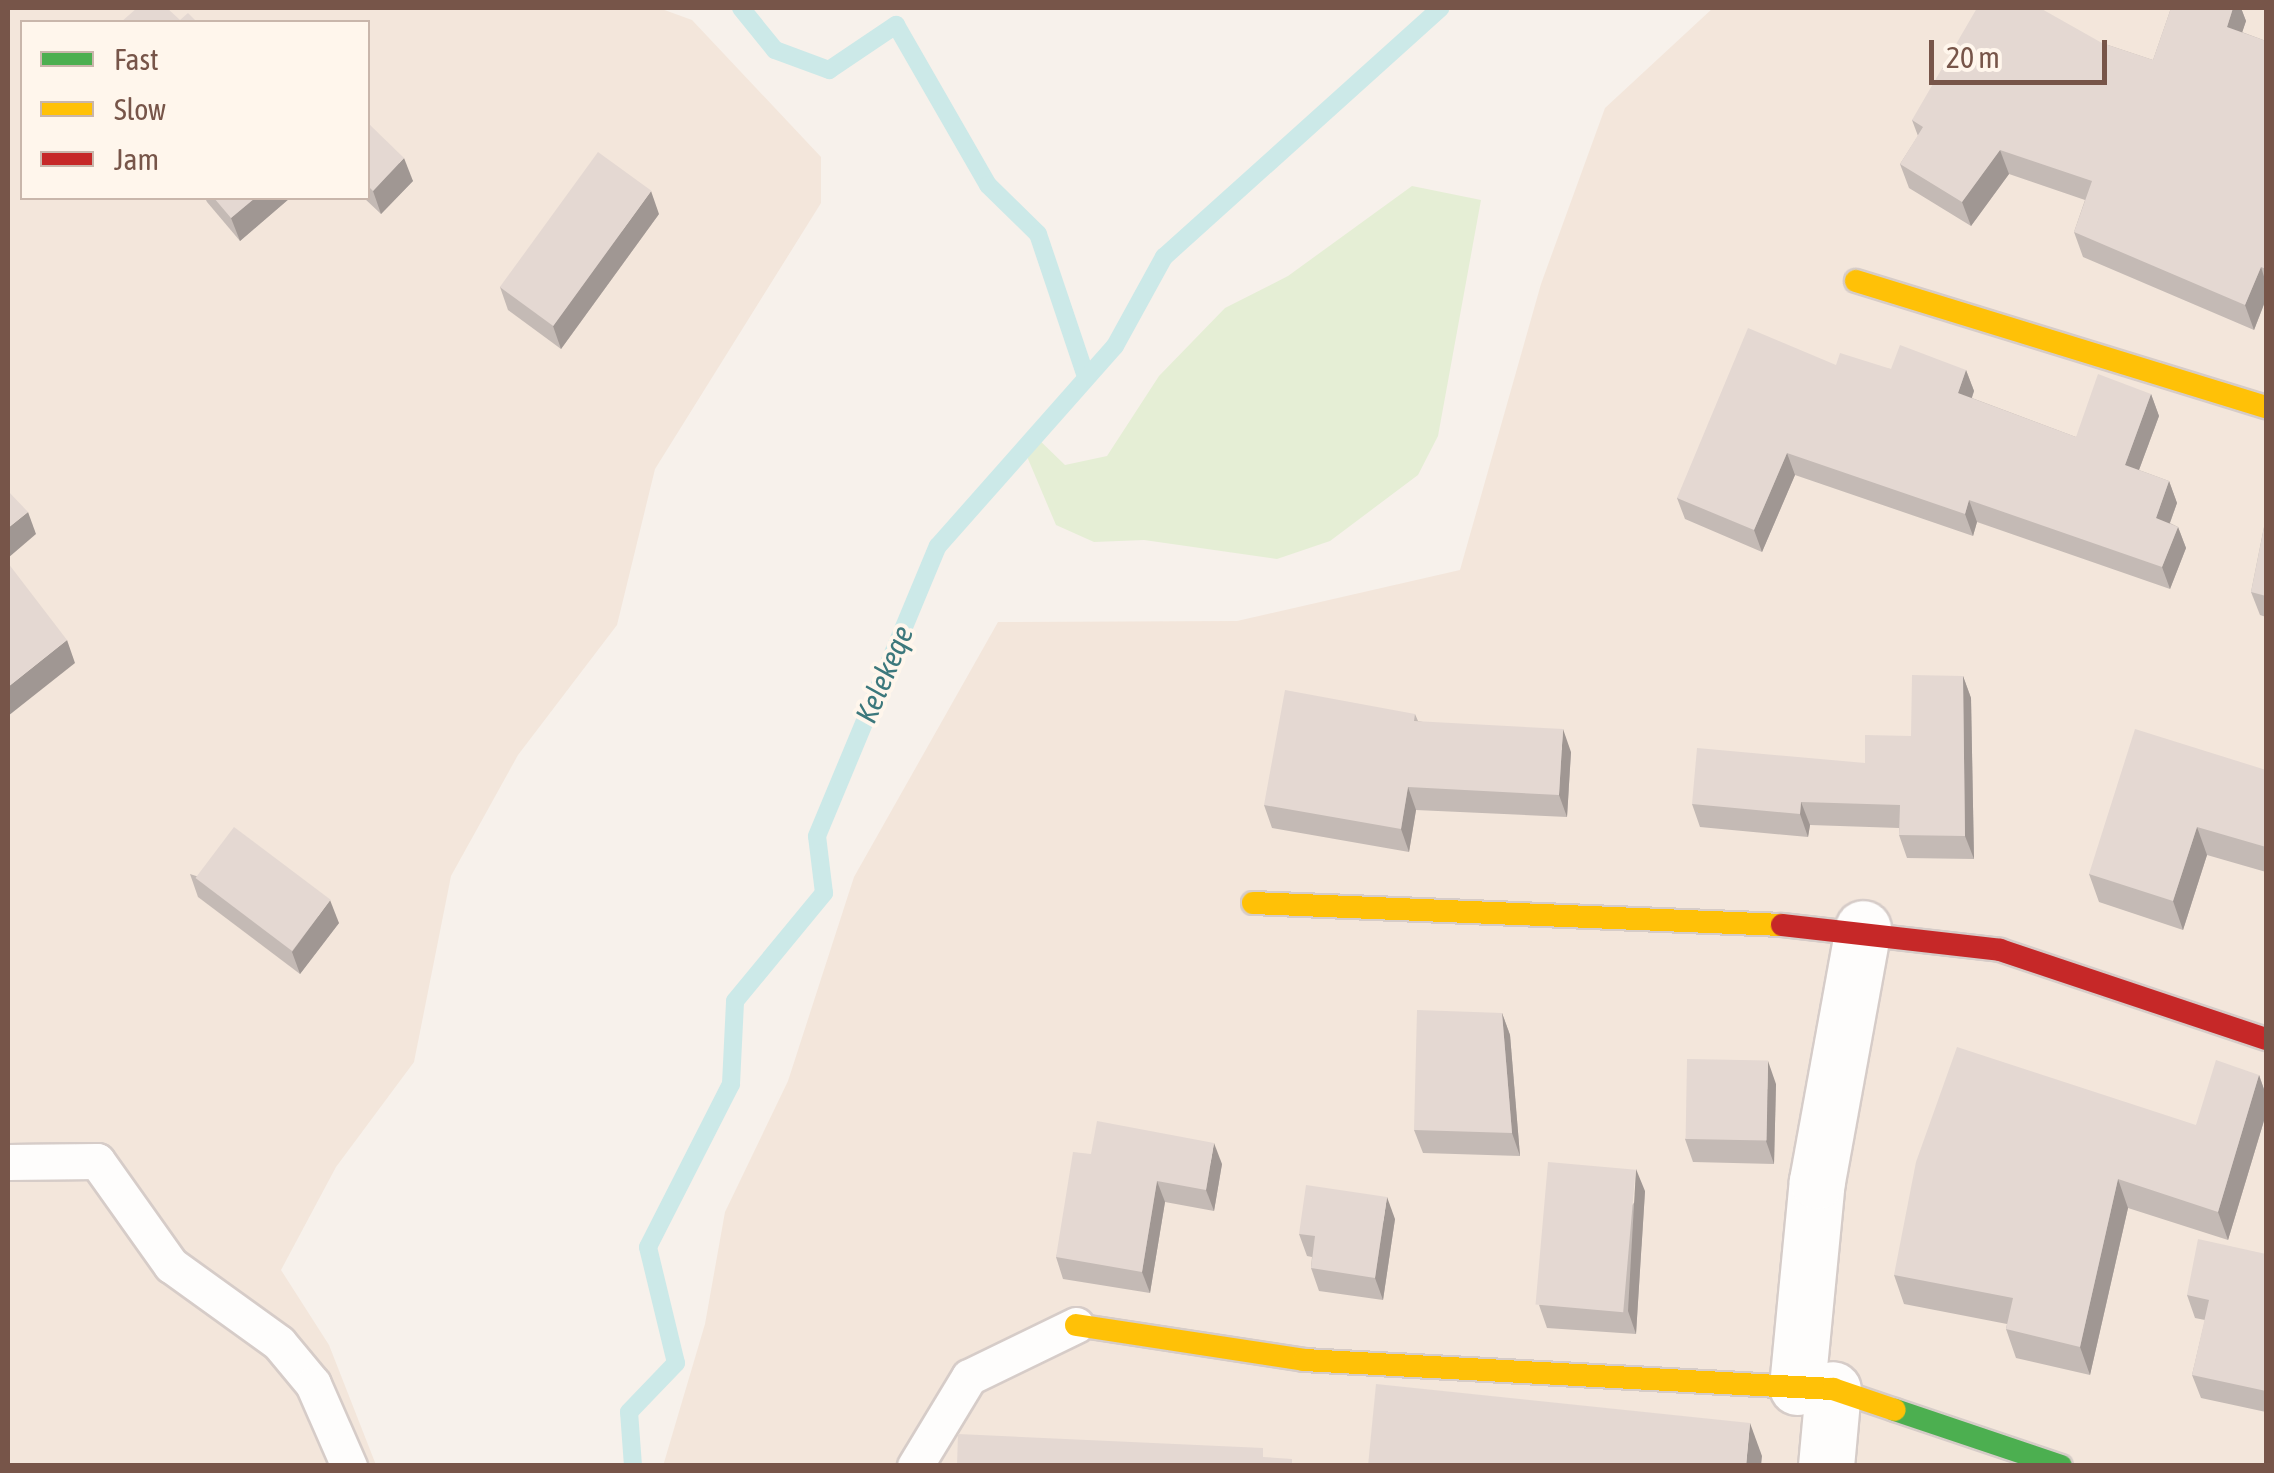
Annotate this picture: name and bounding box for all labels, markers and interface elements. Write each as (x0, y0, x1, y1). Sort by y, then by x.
legend (20, 20, 370, 200)
scale bar (1934, 20, 2112, 82)
text: 20 m (1946, 40, 2000, 74)
text: Fast (114, 42, 159, 76)
text: Slow (114, 92, 166, 126)
text: Jam (114, 142, 159, 176)
water label: Kelekeqe (847, 620, 921, 728)

